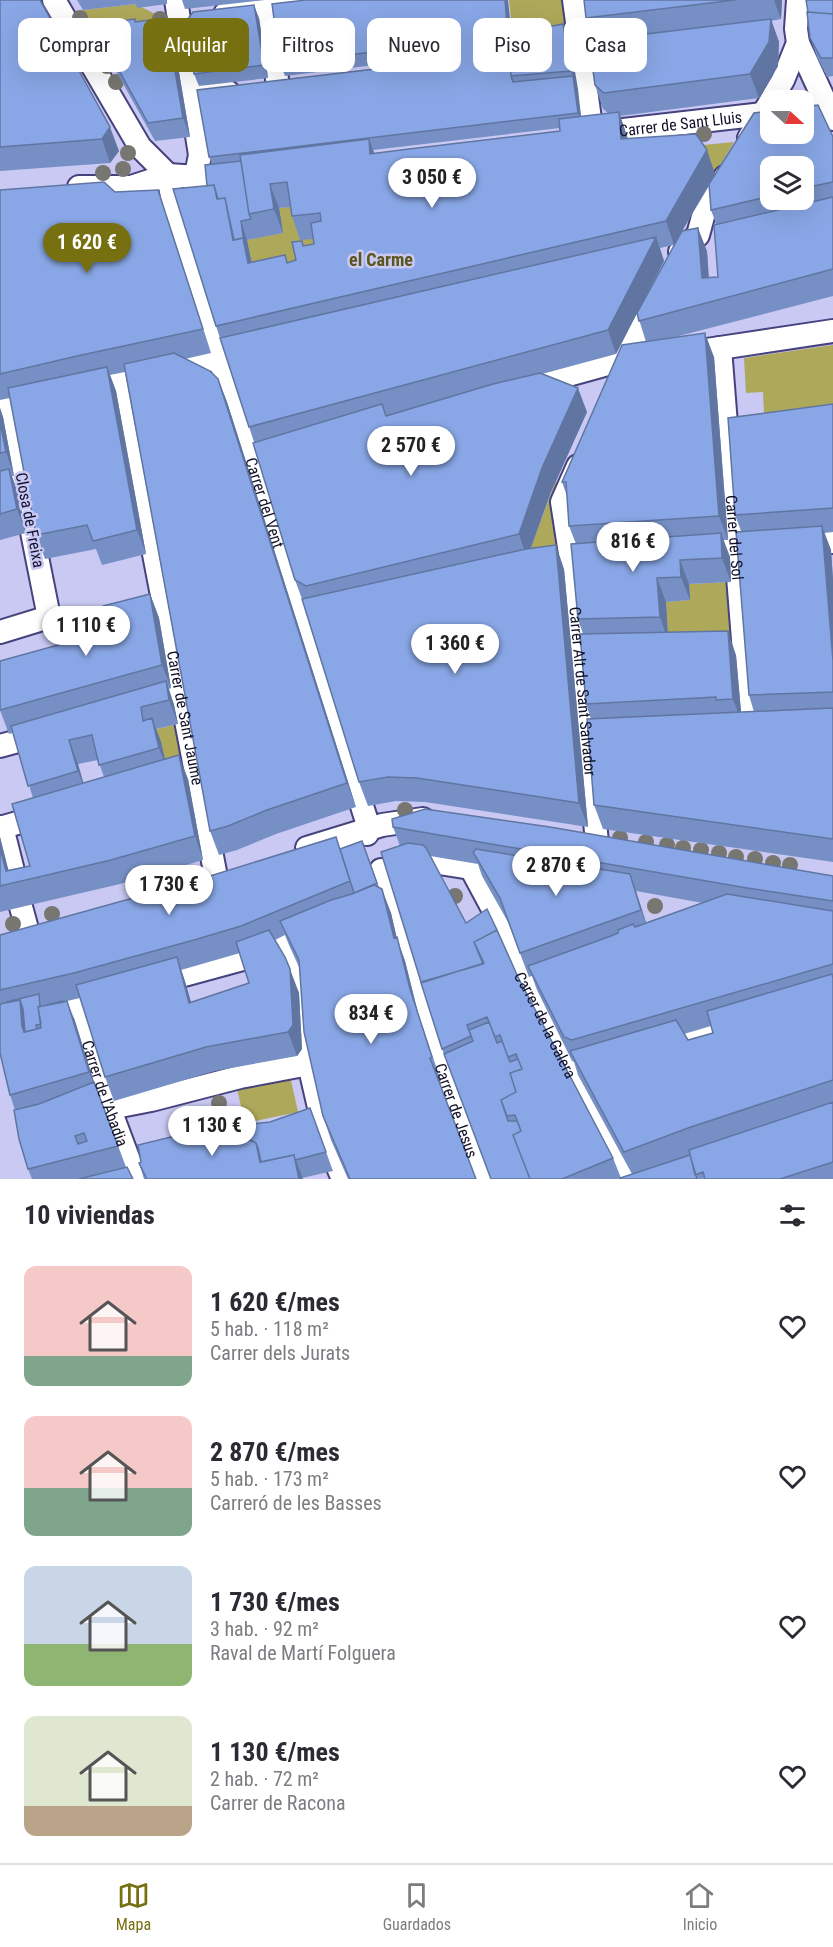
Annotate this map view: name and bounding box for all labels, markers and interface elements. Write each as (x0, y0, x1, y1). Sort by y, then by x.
chip: Comprar (18, 18, 131, 72)
chip: Alquilar (143, 18, 249, 72)
chip: Filtros (261, 18, 355, 72)
chip: Nuevo (367, 18, 461, 72)
chip: Piso (473, 18, 552, 72)
chip: Casa (564, 18, 647, 72)
north arrow (760, 90, 814, 144)
map controls (760, 90, 814, 210)
street label: Carrer de Sant Lluis (618, 107, 743, 140)
button: layers (760, 156, 814, 210)
pin: 3 050 € (377, 158, 487, 209)
text: 3 050 € (402, 165, 462, 189)
pin: 1 620 € (32, 223, 142, 274)
text: 1 620 € (57, 230, 117, 254)
district label: el Carme (349, 249, 413, 270)
pin: 2 570 € (356, 426, 466, 477)
text: 2 570 € (381, 433, 441, 457)
street label: Carrer del Vent (242, 455, 288, 550)
street label: Closa de Freixa (11, 471, 49, 569)
street label: Carrer del Sol (722, 494, 748, 581)
pin: 816 € (591, 522, 675, 573)
text: 816 € (610, 529, 656, 553)
pin: 1 110 € (31, 606, 141, 657)
street label: Carrer Alt de Sant Salvador (566, 606, 600, 777)
text: 1 110 € (56, 613, 116, 637)
pin: 1 360 € (400, 624, 510, 675)
text: 1 360 € (425, 631, 485, 655)
street label: Carrer de Sant Jaume (163, 649, 208, 787)
pin: 2 870 € (501, 846, 611, 897)
text: 2 870 € (526, 853, 586, 877)
pin: 1 730 € (114, 865, 224, 916)
text: 1 730 € (139, 872, 199, 896)
street label: Carrer de la Galera (510, 969, 580, 1081)
pin: 834 € (329, 994, 413, 1045)
text: 834 € (348, 1001, 394, 1025)
street label: Carrer de l'Abadia (78, 1038, 132, 1149)
street label: Carrer de Jesus (431, 1060, 482, 1160)
pin: 1 130 € (157, 1106, 267, 1157)
text: 1 130 € (182, 1113, 242, 1137)
icon: filters (776, 1199, 809, 1232)
text: 10 viviendas (24, 1200, 155, 1230)
text: 1 620 €/mes (210, 1287, 340, 1317)
icon: home (72, 1290, 144, 1362)
icon: heart (776, 1310, 809, 1343)
text: 5 hab. · 118 m² (210, 1317, 329, 1341)
text: Carrer dels Jurats (210, 1341, 350, 1365)
text: 2 870 €/mes (210, 1437, 340, 1467)
icon: home (72, 1440, 144, 1512)
icon: heart (776, 1460, 809, 1493)
text: 5 hab. · 173 m² (210, 1467, 329, 1491)
text: Carreró de les Basses (210, 1491, 382, 1515)
text: 1 730 €/mes (210, 1587, 340, 1617)
icon: home (72, 1590, 144, 1662)
icon: heart (776, 1610, 809, 1643)
text: 3 hab. · 92 m² (210, 1617, 319, 1641)
text: Raval de Martí Folguera (210, 1641, 396, 1665)
text: 1 130 €/mes (210, 1737, 340, 1767)
icon: home (72, 1740, 144, 1812)
icon: heart (776, 1760, 809, 1793)
text: 2 hab. · 72 m² (210, 1767, 319, 1791)
text: Carrer de Racona (210, 1791, 346, 1815)
tab: Mapa (116, 1879, 151, 1934)
tab: Guardados (383, 1879, 451, 1934)
tab: Inicio (683, 1879, 717, 1934)

